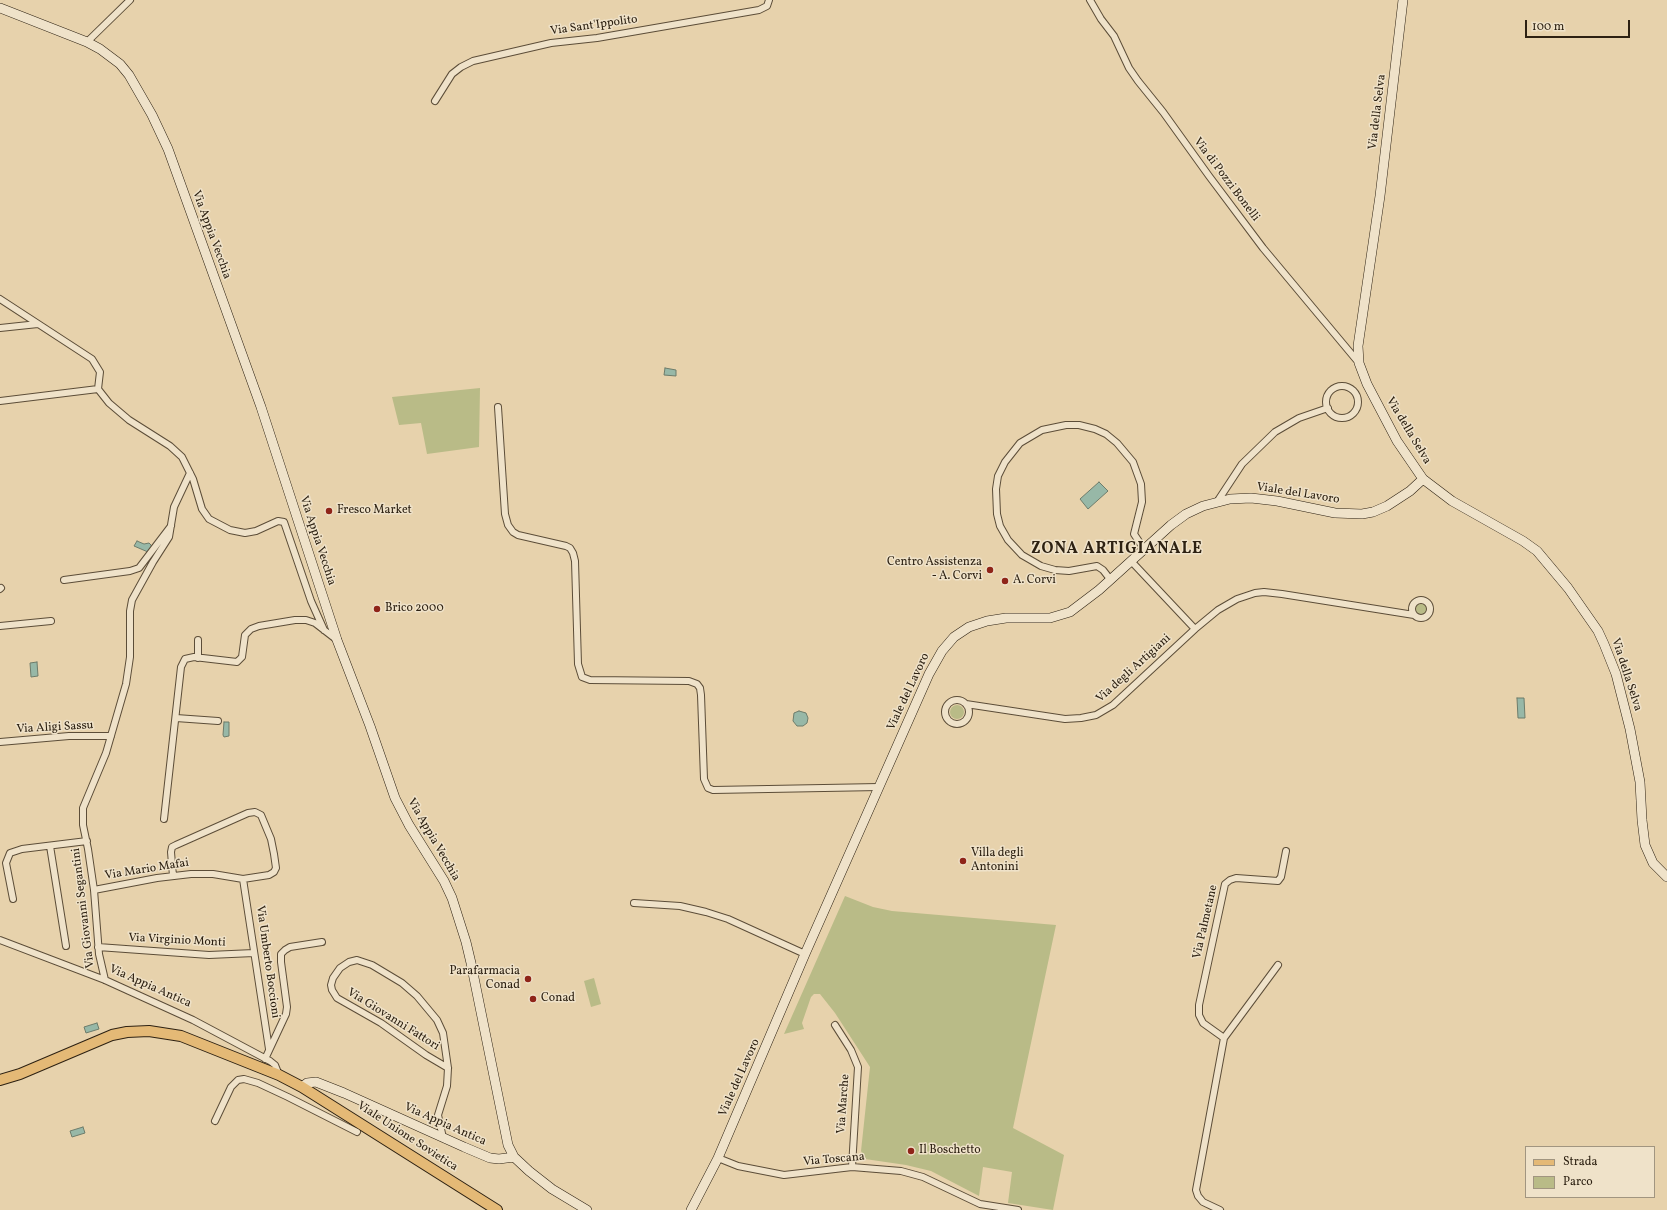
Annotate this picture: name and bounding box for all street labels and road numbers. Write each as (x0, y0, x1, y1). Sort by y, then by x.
street label: Via Sant'Ippolito (550, 13, 638, 39)
street label: Via della Selva (1366, 73, 1390, 151)
street label: Via di Pozzi Bonelli (1190, 135, 1262, 225)
street label: Via Appia Vecchia (188, 189, 234, 281)
street label: Via della Selva (1382, 395, 1434, 467)
street label: Viale del Lavoro (1256, 480, 1340, 508)
street label: Via Appia Vecchia (296, 494, 338, 588)
street label: Via degli Artigiani (1094, 632, 1174, 706)
street label: Via della Selva (1607, 637, 1645, 713)
street label: Viale del Lavoro (885, 651, 933, 733)
street label: Via Aligi Sassu (16, 719, 94, 737)
street label: Via Appia Vecchia (403, 796, 463, 884)
street label: Via Giovanni Segantini (69, 847, 99, 969)
street label: Via Mario Mafai (104, 856, 190, 884)
street label: Via Palmetane (1190, 884, 1222, 960)
street label: Via Umberto Boccioni (252, 905, 282, 1019)
street label: Via Virginio Monti (128, 931, 226, 951)
street label: Via Appia Antica (107, 963, 193, 1011)
street label: Via Giovanni Fattori (344, 986, 442, 1054)
street label: Viale del Lavoro (716, 1037, 764, 1119)
street label: Via Marche (835, 1074, 853, 1134)
street label: Viale Unione Sovietica (354, 1099, 460, 1175)
street label: Via Appia Antica (402, 1101, 488, 1149)
street label: Via Toscana (803, 1150, 865, 1170)

